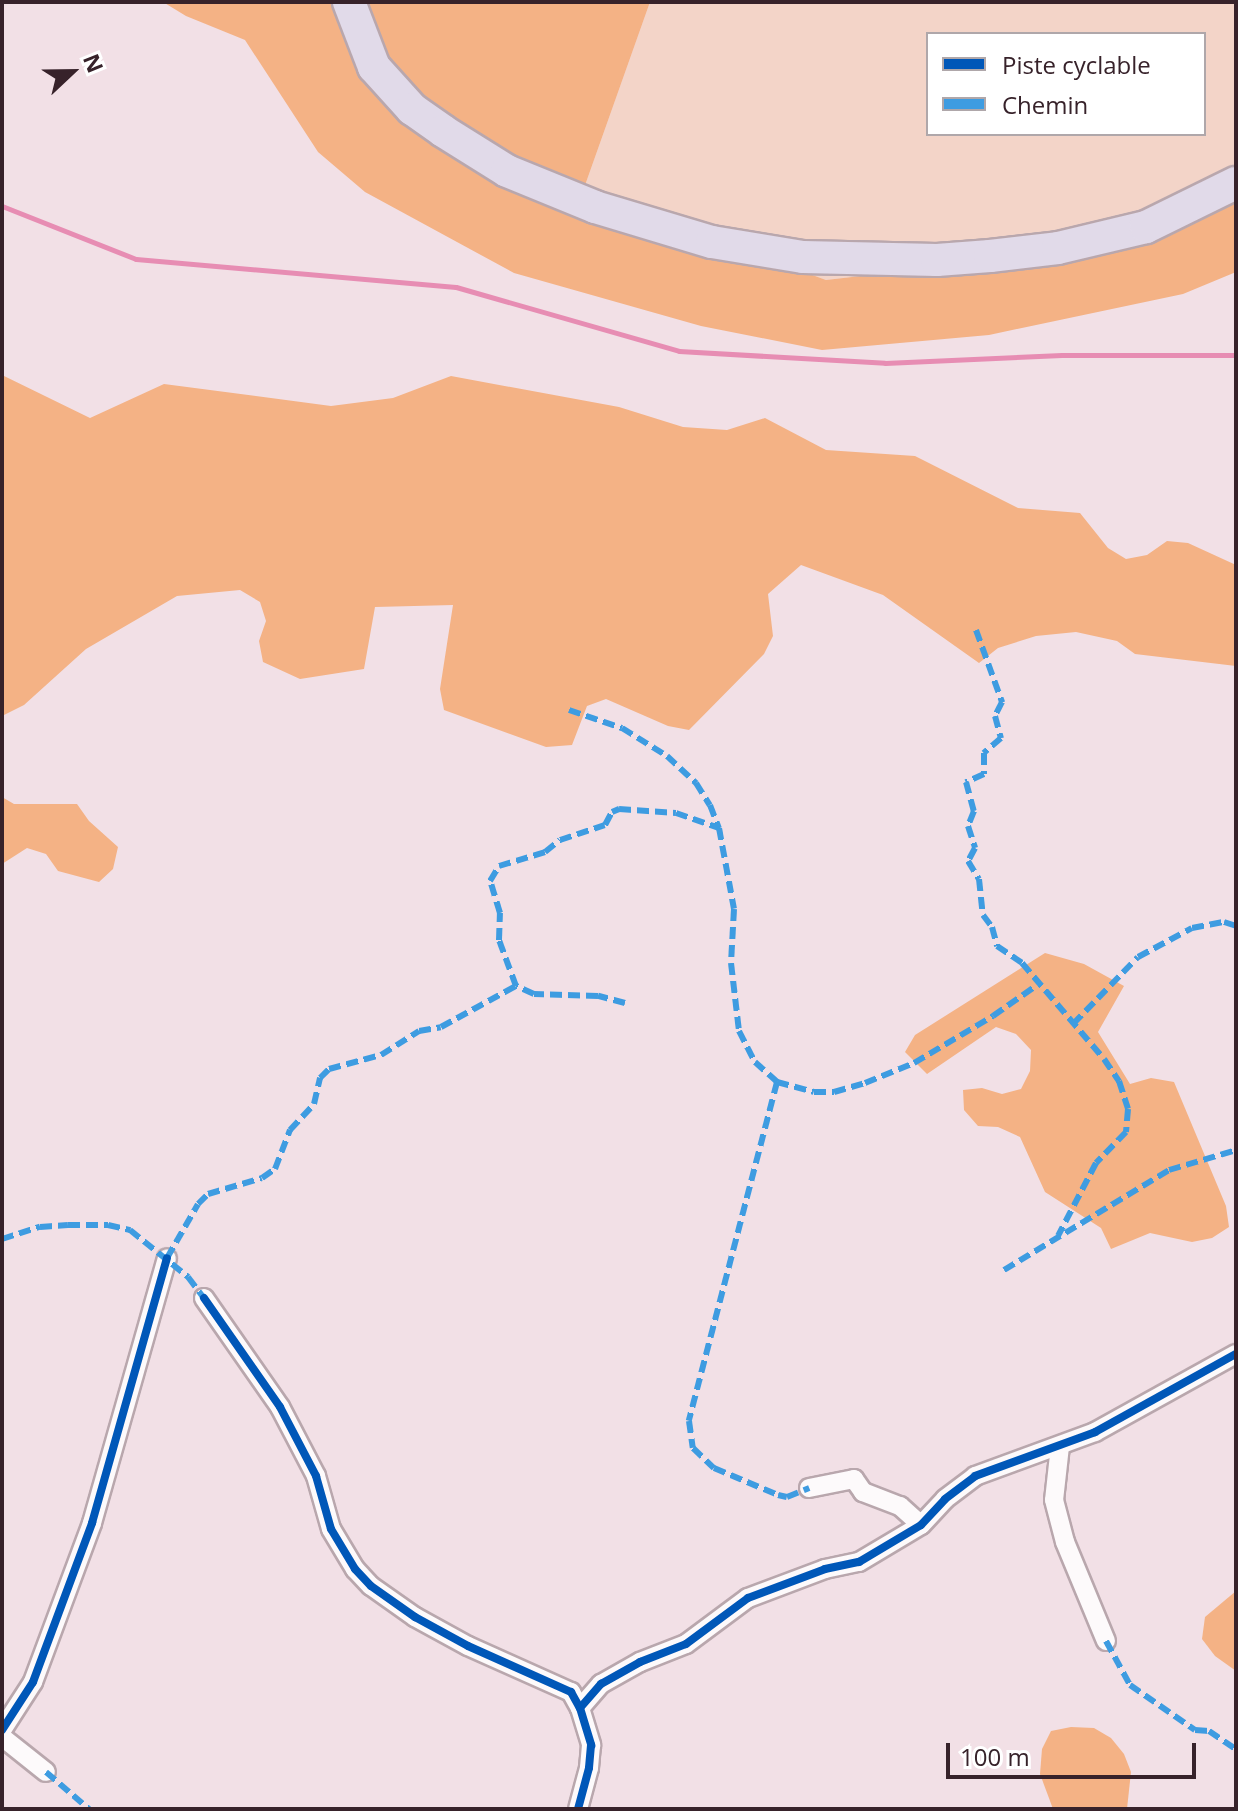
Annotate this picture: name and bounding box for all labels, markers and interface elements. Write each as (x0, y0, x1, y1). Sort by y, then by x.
north arrow (32, 32, 112, 112)
legend (926, 32, 1206, 136)
text: Piste cyclable (1002, 48, 1151, 81)
text: N (77, 49, 112, 77)
text: Chemin (1002, 88, 1088, 121)
scale bar (950, 1727, 1200, 1777)
text: 100 m (960, 1740, 1030, 1773)

